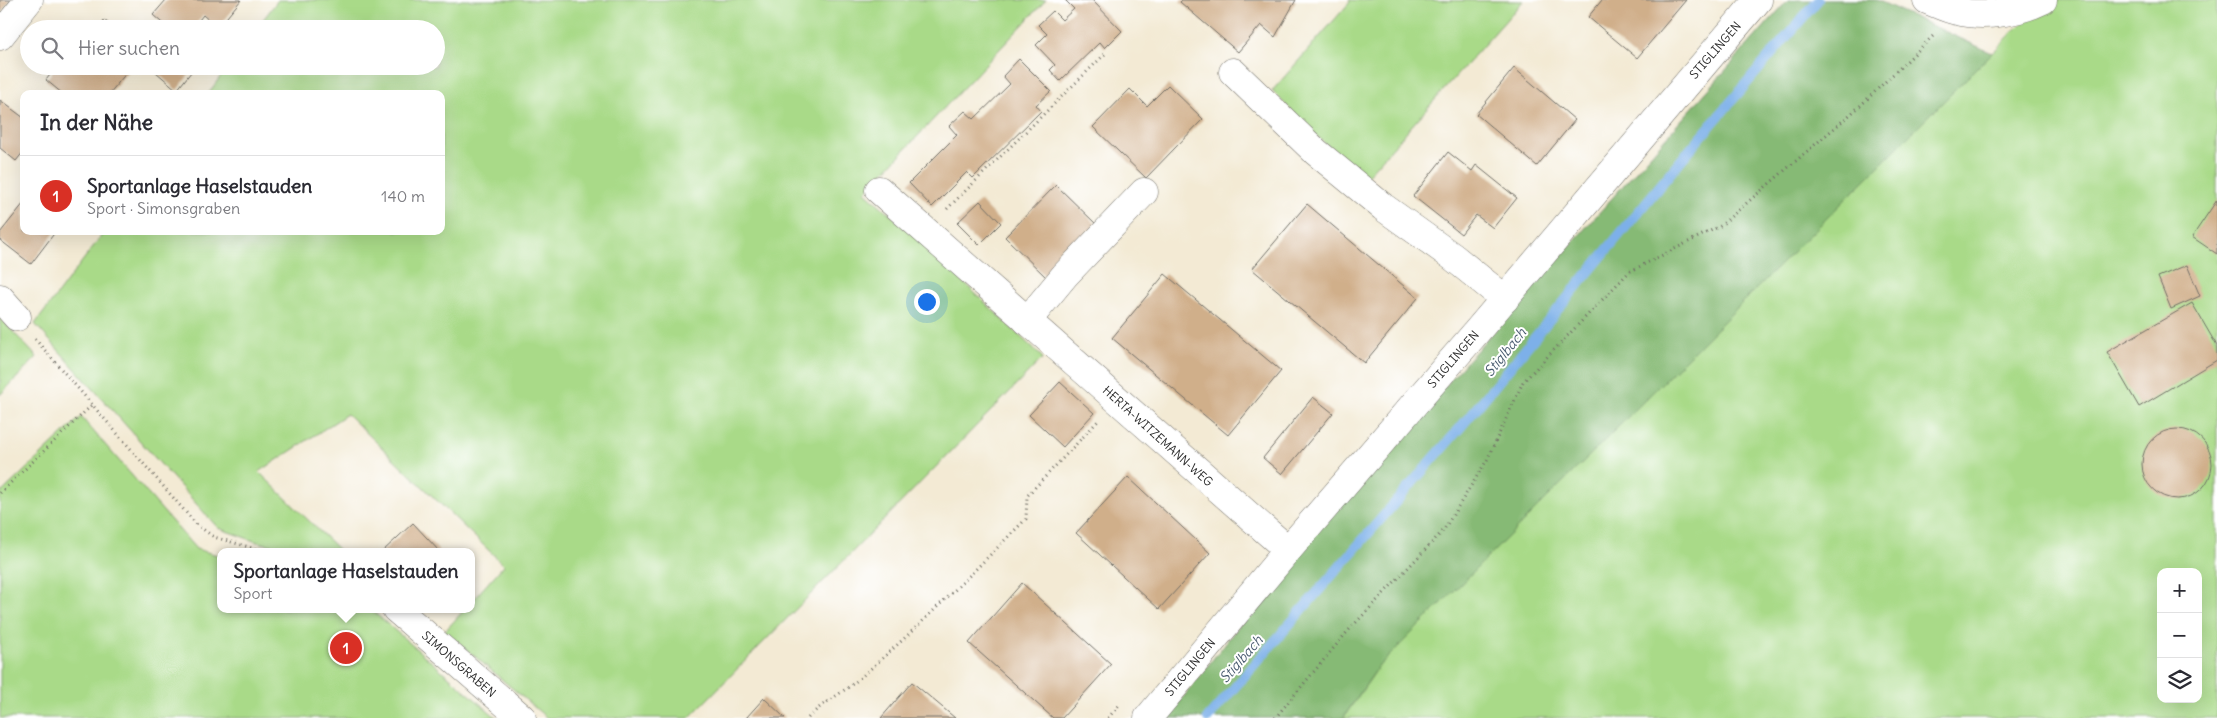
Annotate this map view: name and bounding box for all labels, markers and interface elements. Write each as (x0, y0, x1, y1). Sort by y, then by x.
street label: STIGLINGEN (1686, 18, 1744, 82)
search box (20, 20, 445, 75)
icon: search (38, 34, 66, 62)
text: Hier suchen (78, 36, 180, 60)
text: In der Nähe (40, 109, 153, 136)
text: Sportanlage Haselstauden (87, 174, 312, 198)
text: 1 (53, 186, 59, 206)
text: 140 m (381, 186, 425, 206)
text: Sport · Simonsgraben (87, 198, 240, 218)
your location (914, 289, 940, 315)
water label: Stiglbach (1480, 323, 1531, 380)
street label: STIGLINGEN (1424, 327, 1482, 391)
street label: HERTA-WITZEMANN-WEG (1100, 383, 1216, 490)
popup (217, 548, 475, 613)
text: Sportanlage Haselstauden (233, 559, 459, 583)
map controls (2157, 568, 2202, 703)
button: + (2157, 568, 2202, 613)
text: Sport (233, 583, 272, 603)
button: − (2157, 613, 2202, 658)
street label: SIMONSGRABEN (419, 628, 499, 700)
pin: 1 (330, 629, 362, 667)
water label: Stiglbach (1215, 631, 1267, 686)
street label: STIGLINGEN (1162, 635, 1218, 699)
button: layers (2157, 658, 2202, 703)

